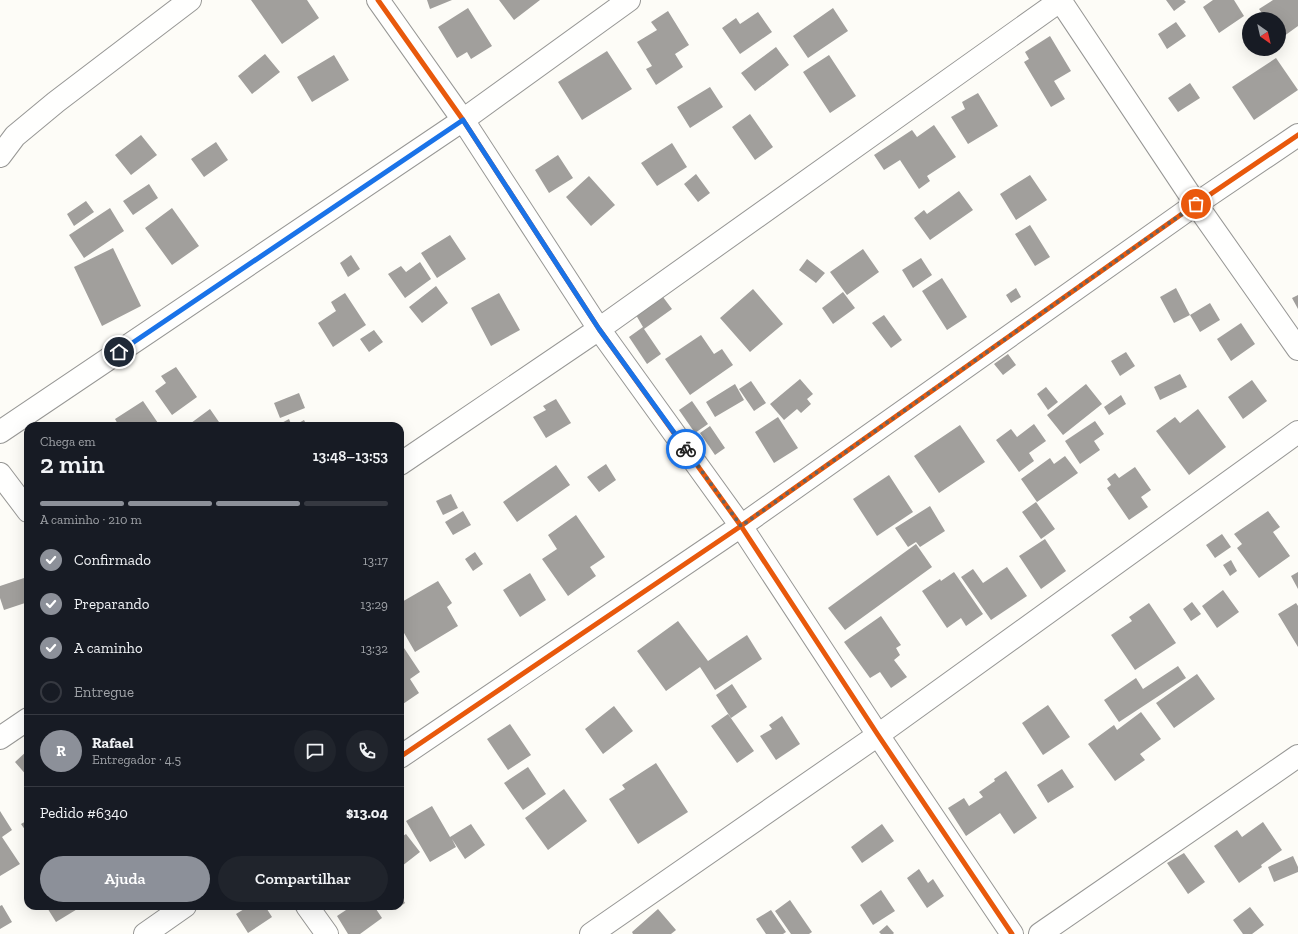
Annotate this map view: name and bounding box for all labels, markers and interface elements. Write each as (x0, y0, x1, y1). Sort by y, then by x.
north arrow (1242, 12, 1286, 56)
map controls (1242, 12, 1286, 56)
pin (1179, 187, 1213, 221)
icon: bag (1185, 193, 1207, 215)
pin (102, 335, 136, 369)
icon: home (108, 341, 130, 363)
courier (666, 429, 706, 469)
text: Chega em (40, 434, 95, 449)
icon: bike (675, 438, 697, 460)
text: 13:48–13:53 (313, 447, 388, 465)
text: 2 min (40, 448, 104, 480)
text: A caminho · 210 m (40, 512, 142, 527)
icon: check (40, 549, 62, 571)
text: Confirmado (74, 551, 151, 569)
text: 13:17 (363, 553, 388, 568)
icon: check (40, 593, 62, 615)
text: Preparando (74, 595, 150, 613)
text: 13:29 (360, 597, 388, 612)
icon: check (40, 637, 62, 659)
text: A caminho (74, 639, 143, 657)
text: 13:32 (361, 641, 388, 656)
text: Entregue (74, 683, 134, 701)
button: chat (294, 730, 336, 772)
button: phone (346, 730, 388, 772)
text: Rafael (92, 734, 133, 752)
text: R (56, 742, 66, 760)
text: Entregador · 4.5 (92, 752, 181, 767)
text: Pedido #6340 (40, 804, 128, 822)
text: $13.04 (346, 804, 388, 822)
button: Ajuda (40, 856, 210, 902)
button: Compartilhar (218, 856, 388, 902)

